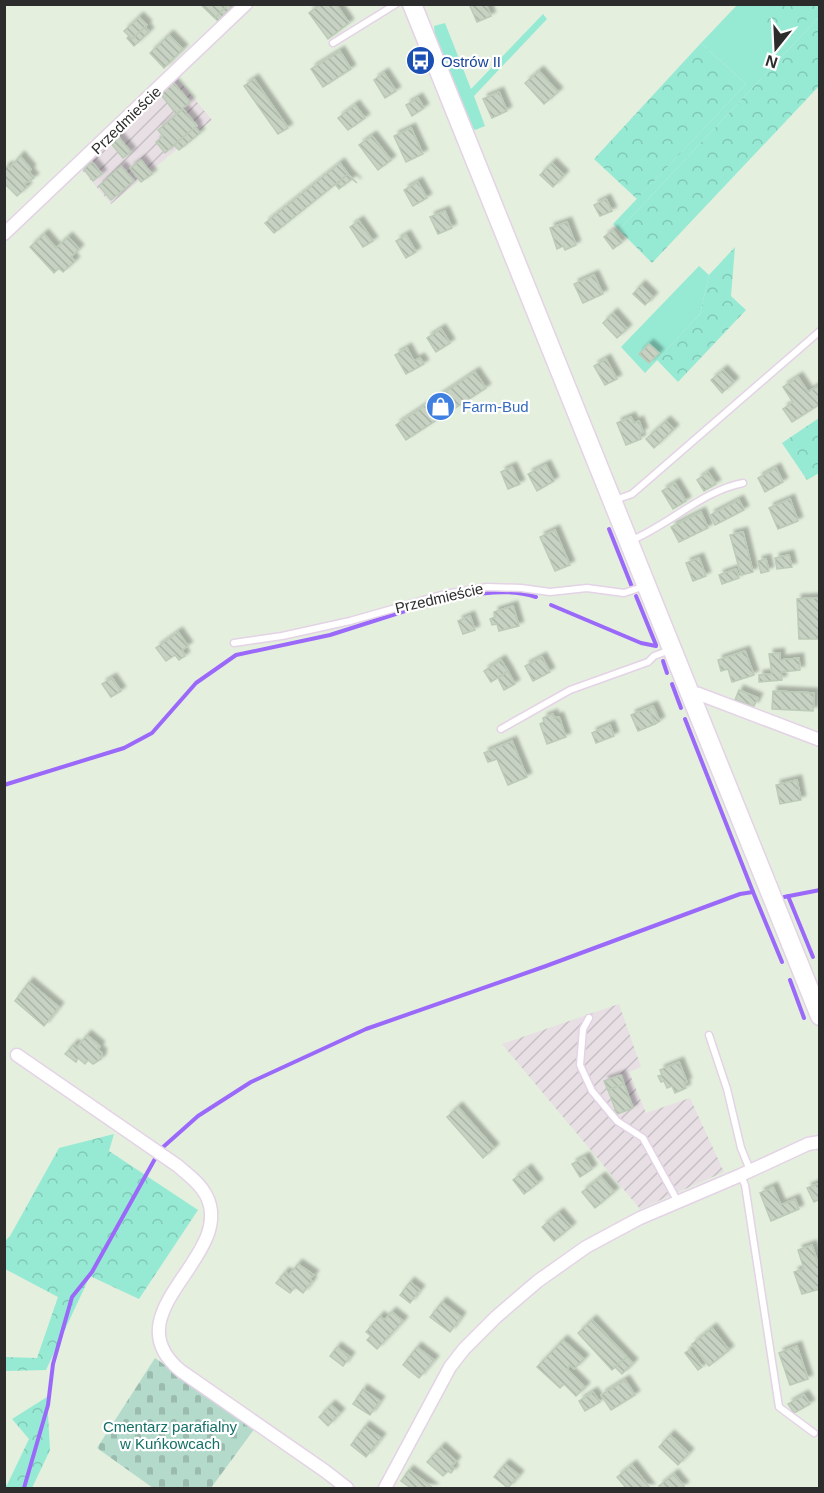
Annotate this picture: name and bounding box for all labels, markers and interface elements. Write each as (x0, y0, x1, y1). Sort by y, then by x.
north arrow (746, 18, 806, 78)
bus stop icon: Ostrów II (404, 45, 436, 77)
text: N (763, 52, 780, 72)
place label: Ostrów II (441, 53, 501, 70)
street label: Przedmieście (88, 83, 164, 157)
shop icon: Farm-Bud (425, 390, 457, 422)
place label: Farm-Bud (462, 398, 529, 415)
street label: Przedmieście (393, 580, 485, 616)
park label: Cmentarz parafialny w Kuńkowcach (103, 1418, 238, 1452)

